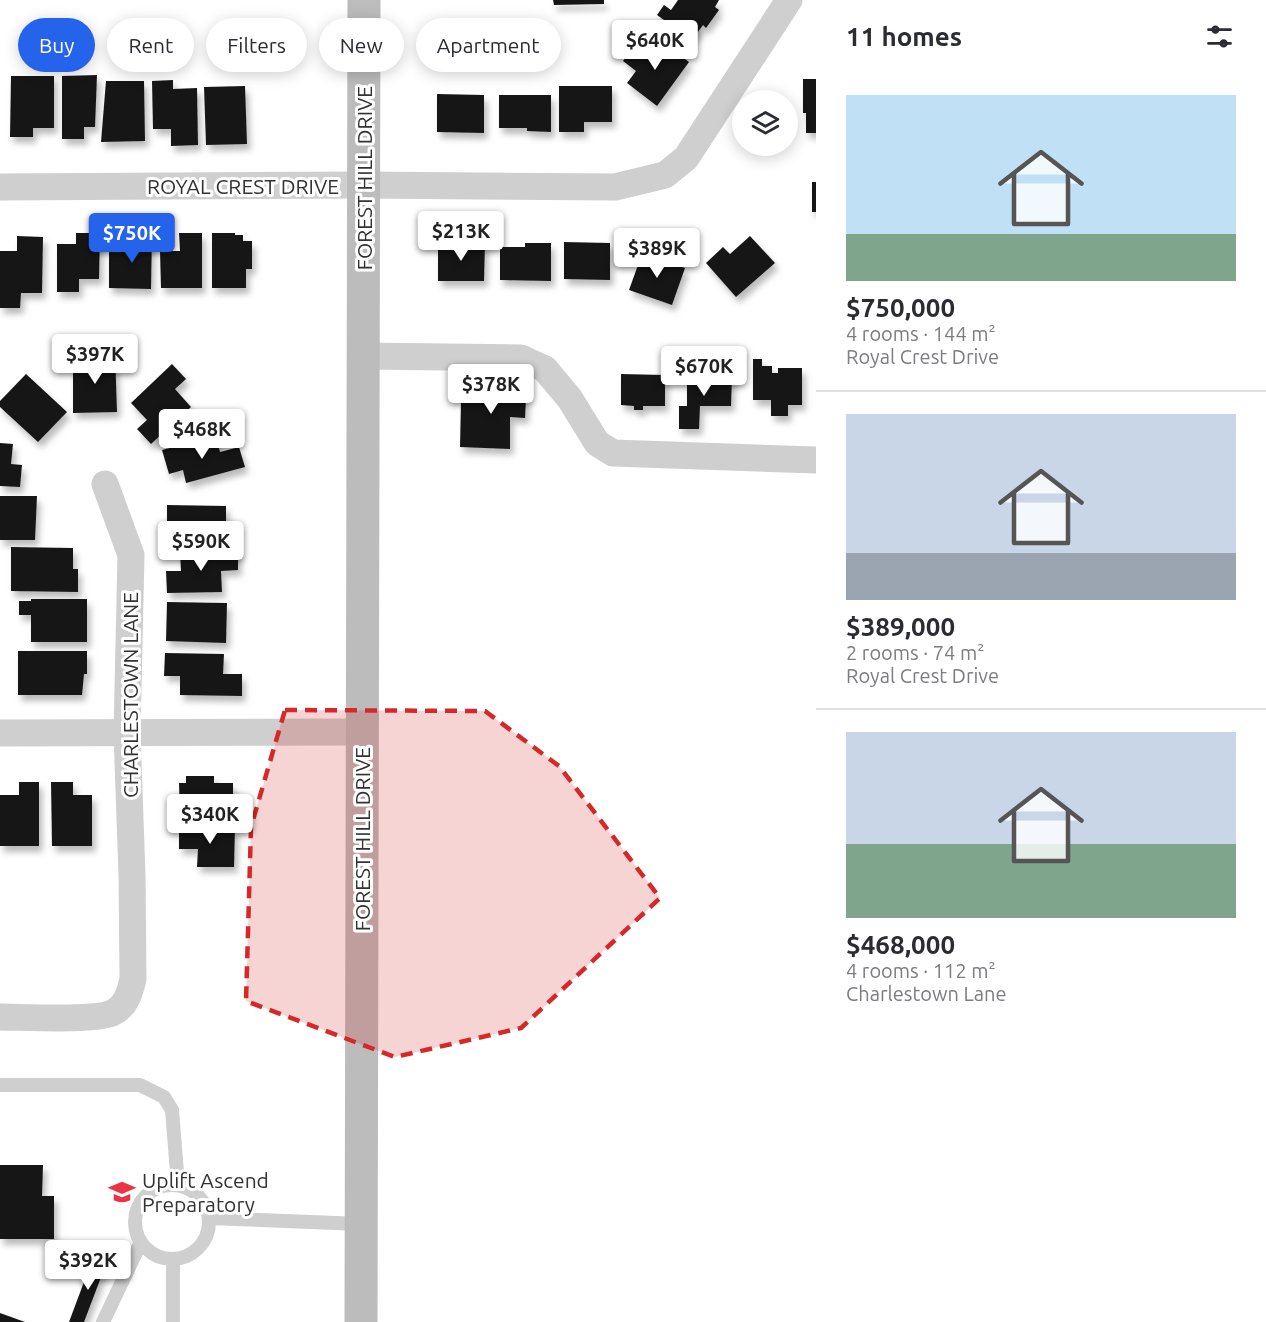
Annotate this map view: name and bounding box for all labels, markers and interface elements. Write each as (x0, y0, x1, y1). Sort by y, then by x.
chip: Buy (18, 18, 95, 72)
chip: Rent (107, 18, 194, 72)
chip: Filters (206, 18, 307, 72)
chip: New (319, 18, 404, 72)
chip: Apartment (416, 18, 561, 72)
pin: $640K (613, 20, 697, 71)
icon: filters (1203, 20, 1236, 53)
text: 11 homes (846, 22, 962, 51)
text: $640K (626, 28, 684, 51)
street label: FOREST HILL DRIVE (352, 86, 376, 270)
map controls (732, 90, 798, 156)
button: layers (732, 90, 798, 156)
icon: home (987, 134, 1095, 242)
street label: ROYAL CREST DRIVE (147, 174, 339, 198)
pin: $213K (419, 211, 503, 262)
pin: $750K (90, 213, 174, 264)
text: $213K (432, 219, 490, 242)
text: $750K (103, 221, 161, 244)
pin: $389K (615, 228, 699, 279)
text: $389K (628, 236, 686, 259)
text: $750,000 (846, 293, 955, 322)
text: 4 rooms · 144 m² (846, 322, 996, 345)
pin: $397K (53, 334, 137, 385)
text: $397K (66, 342, 124, 365)
text: Royal Crest Drive (846, 345, 999, 368)
pin: $670K (662, 346, 746, 397)
text: $670K (675, 354, 733, 377)
pin: $378K (449, 364, 533, 415)
text: $378K (462, 372, 520, 395)
pin: $468K (160, 409, 244, 460)
text: $468K (173, 417, 231, 440)
icon: home (987, 453, 1095, 561)
pin: $590K (159, 521, 243, 572)
text: $590K (172, 529, 230, 552)
street label: CHARLESTOWN LANE (118, 592, 142, 798)
text: $389,000 (846, 612, 955, 641)
text: 2 rooms · 74 m² (846, 641, 984, 664)
text: Royal Crest Drive (846, 664, 999, 687)
street label: FOREST HILL DRIVE (350, 747, 374, 931)
icon: home (987, 771, 1095, 879)
pin: $340K (168, 794, 252, 845)
text: $340K (181, 802, 239, 825)
text: $468,000 (846, 930, 955, 959)
text: 4 rooms · 112 m² (846, 959, 996, 982)
text: Charlestown Lane (846, 982, 1006, 1005)
place label: Uplift Ascend Preparatory (142, 1168, 269, 1216)
school or university icon: Uplift Ascend Preparatory (107, 1177, 137, 1207)
pin: $392K (46, 1240, 130, 1291)
text: $392K (59, 1248, 117, 1271)

